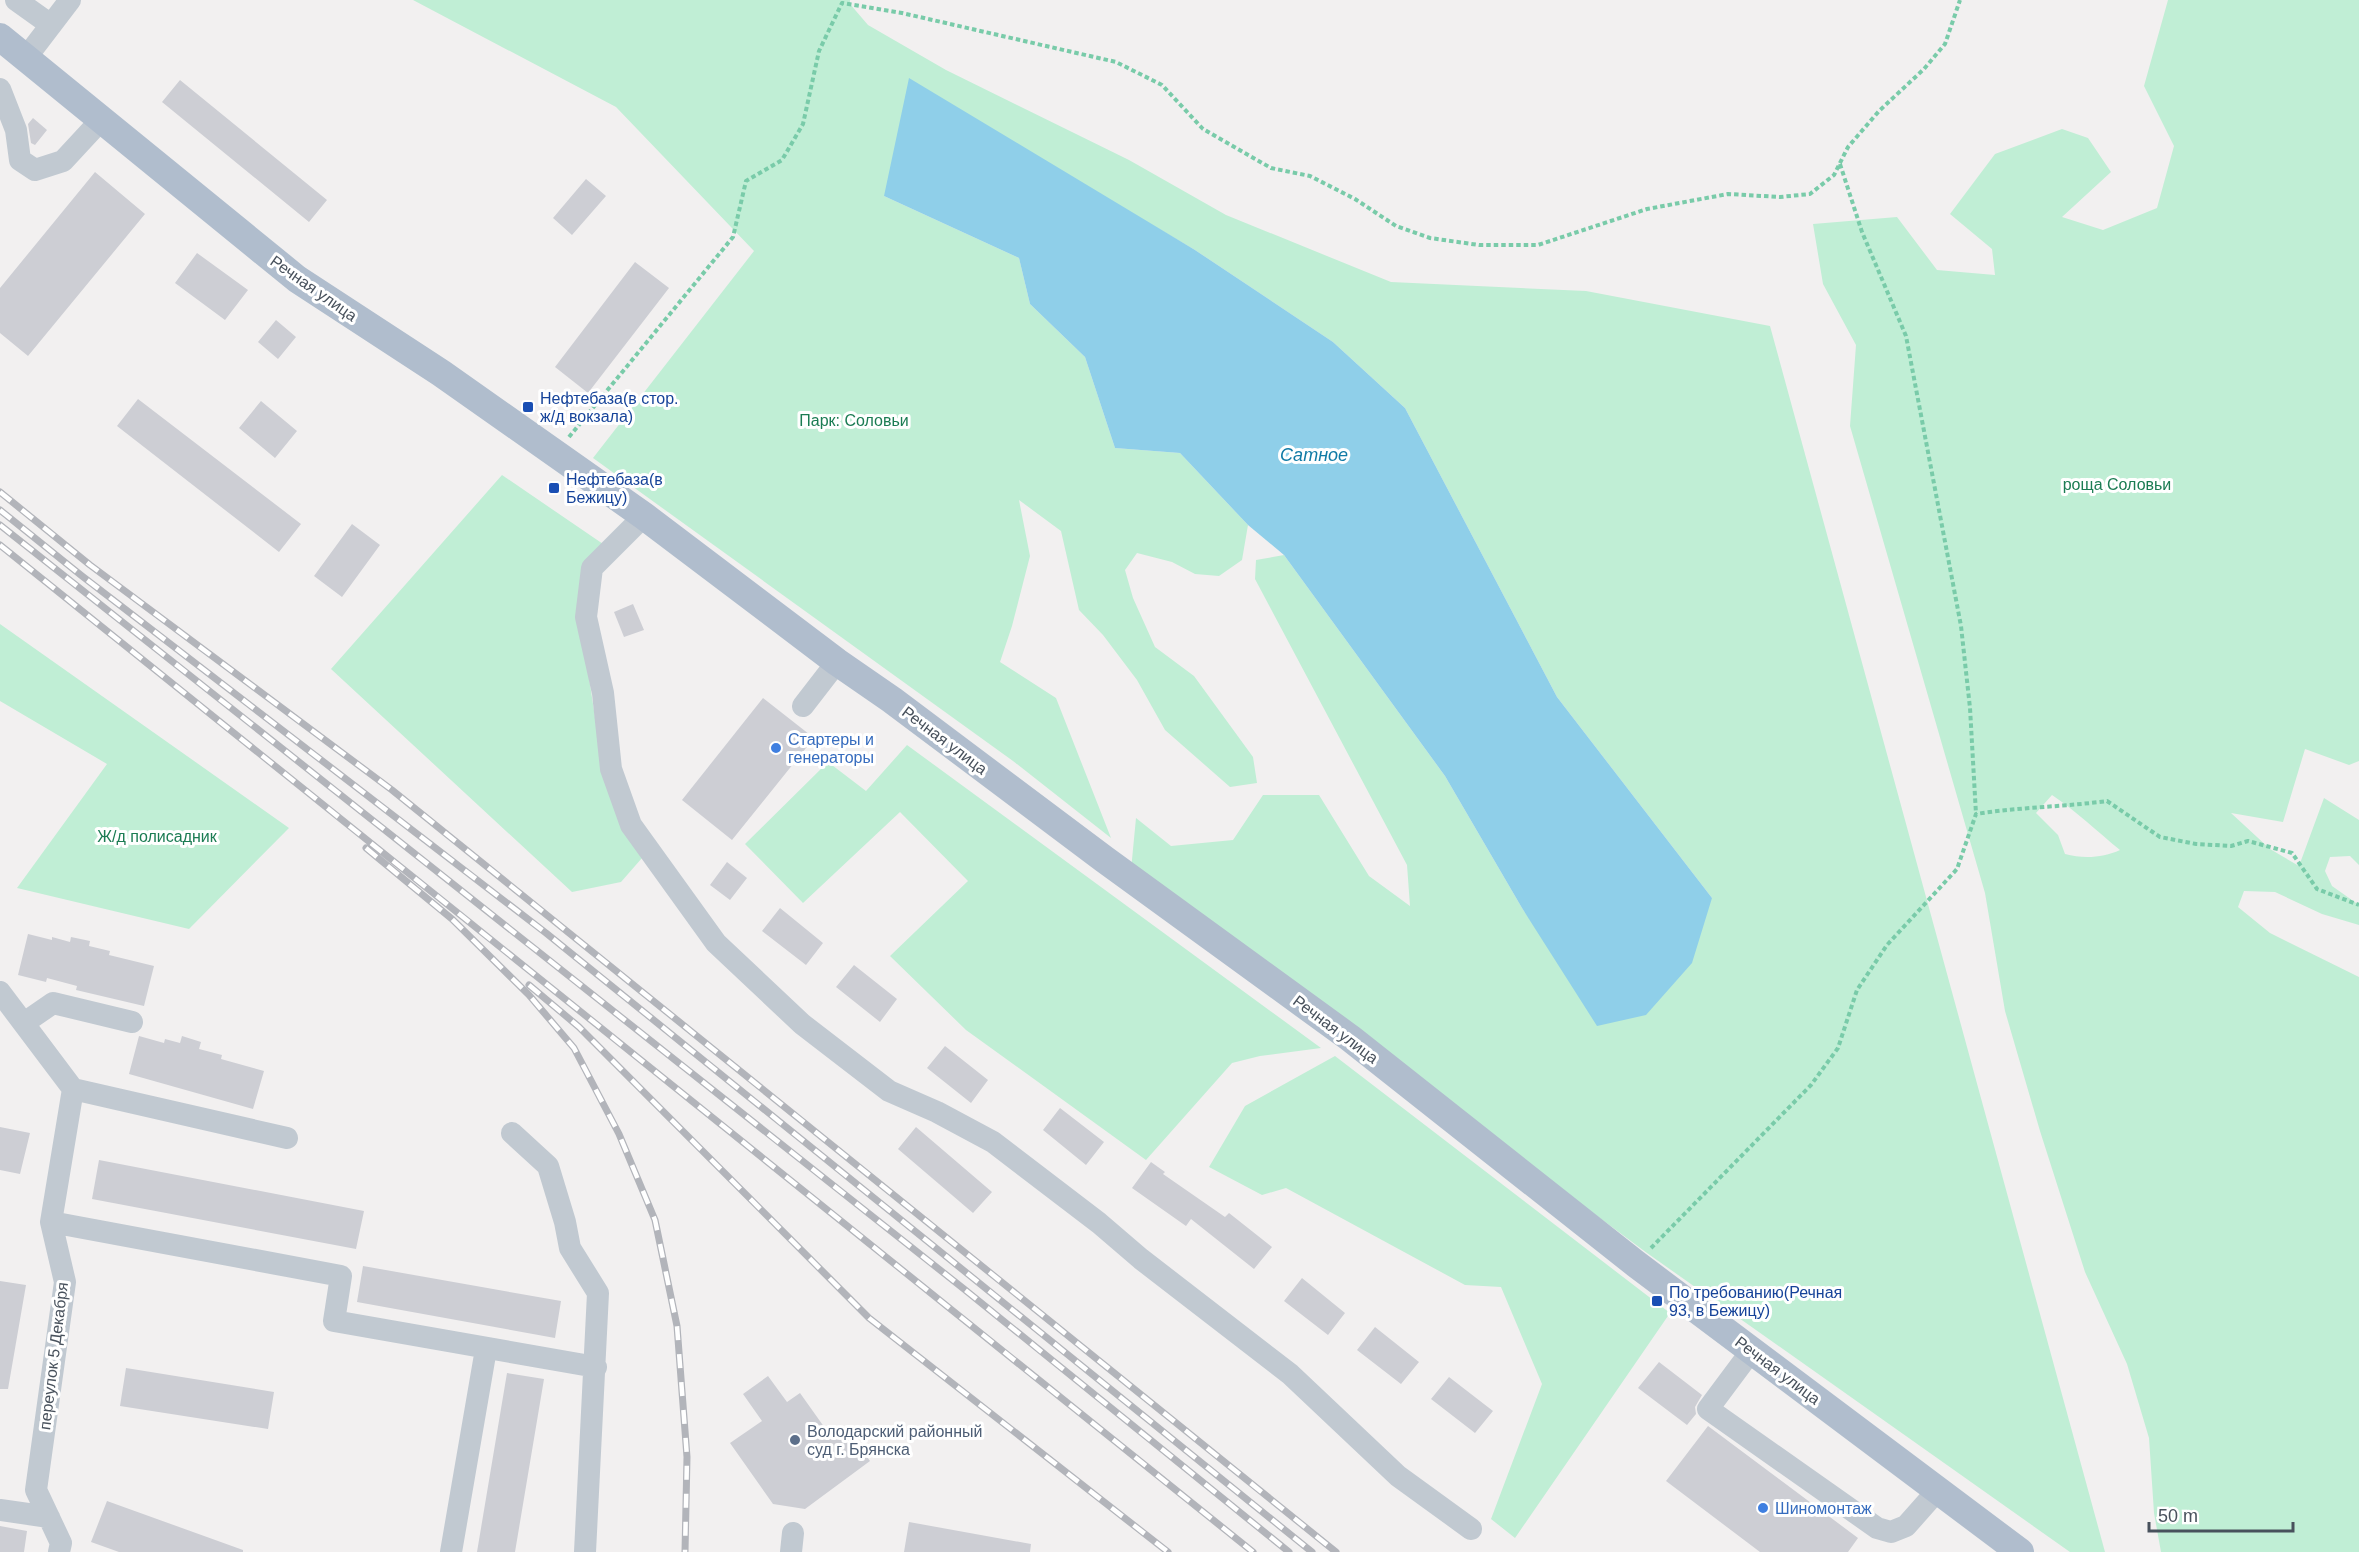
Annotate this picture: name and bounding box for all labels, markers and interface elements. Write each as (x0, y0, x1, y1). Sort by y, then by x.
street label: Речная улица (267, 252, 360, 325)
place label: Нефтебаза(в стор. ж/д вокзала) (540, 390, 679, 425)
marker: Нефтебаза(в стор. ж/д вокзала) (521, 400, 535, 414)
park label: Парк: Соловьи (799, 412, 909, 429)
water label: Сатное (1280, 445, 1348, 465)
place label: Нефтебаза(в Бежицу) (566, 471, 663, 506)
park label: роща Соловьи (2063, 476, 2171, 493)
marker: Нефтебаза(в Бежицу) (547, 481, 561, 495)
street label: Речная улица (899, 703, 990, 778)
place label: Стартеры и генераторы (788, 731, 874, 766)
marker: Стартеры и генераторы (769, 741, 783, 755)
park label: Ж/д полисадник (97, 828, 218, 845)
street label: Речная улица (1290, 992, 1381, 1067)
street label: переулок 5 Декабря (36, 1281, 71, 1431)
place label: По требованию(Речная 93, в Бежицу) (1669, 1284, 1842, 1319)
marker: По требованию(Речная 93, в Бежицу) (1650, 1294, 1664, 1308)
street label: Речная улица (1732, 1333, 1823, 1408)
place label: Володарский районный суд г. Брянска (807, 1423, 982, 1458)
marker: Володарский районный суд г. Брянска (788, 1433, 802, 1447)
scale bar (2149, 1495, 2293, 1533)
place label: Шиномонтаж (1775, 1500, 1872, 1517)
marker: Шиномонтаж (1756, 1501, 1770, 1515)
text: 50 m (2158, 1506, 2198, 1526)

